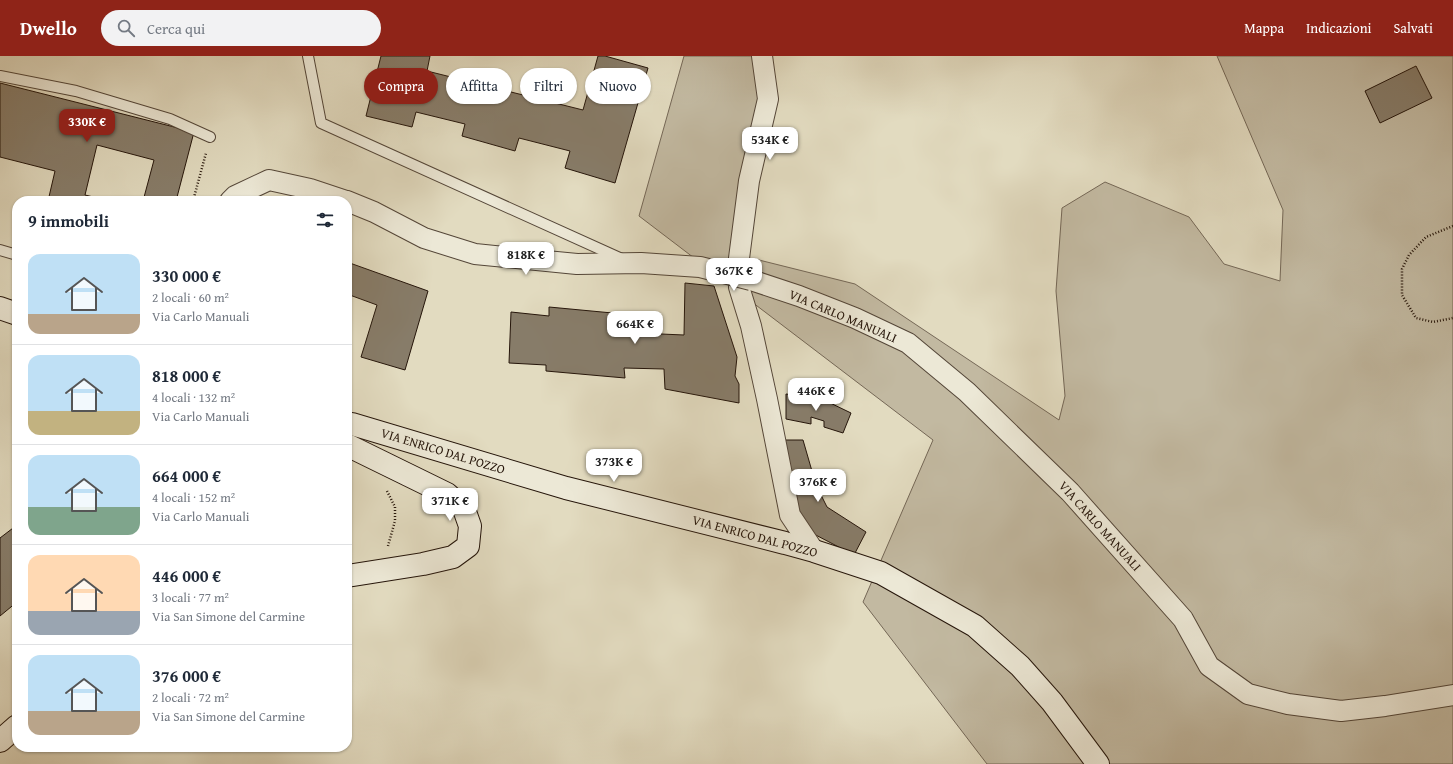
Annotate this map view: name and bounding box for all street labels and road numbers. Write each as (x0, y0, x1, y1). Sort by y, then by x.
street label: VIA CARLO MANUALI (786, 285, 900, 347)
street label: VIA ENRICO DAL POZZO (379, 423, 507, 479)
street label: VIA CARLO MANUALI (1054, 477, 1146, 575)
street label: VIA ENRICO DAL POZZO (690, 510, 820, 562)

